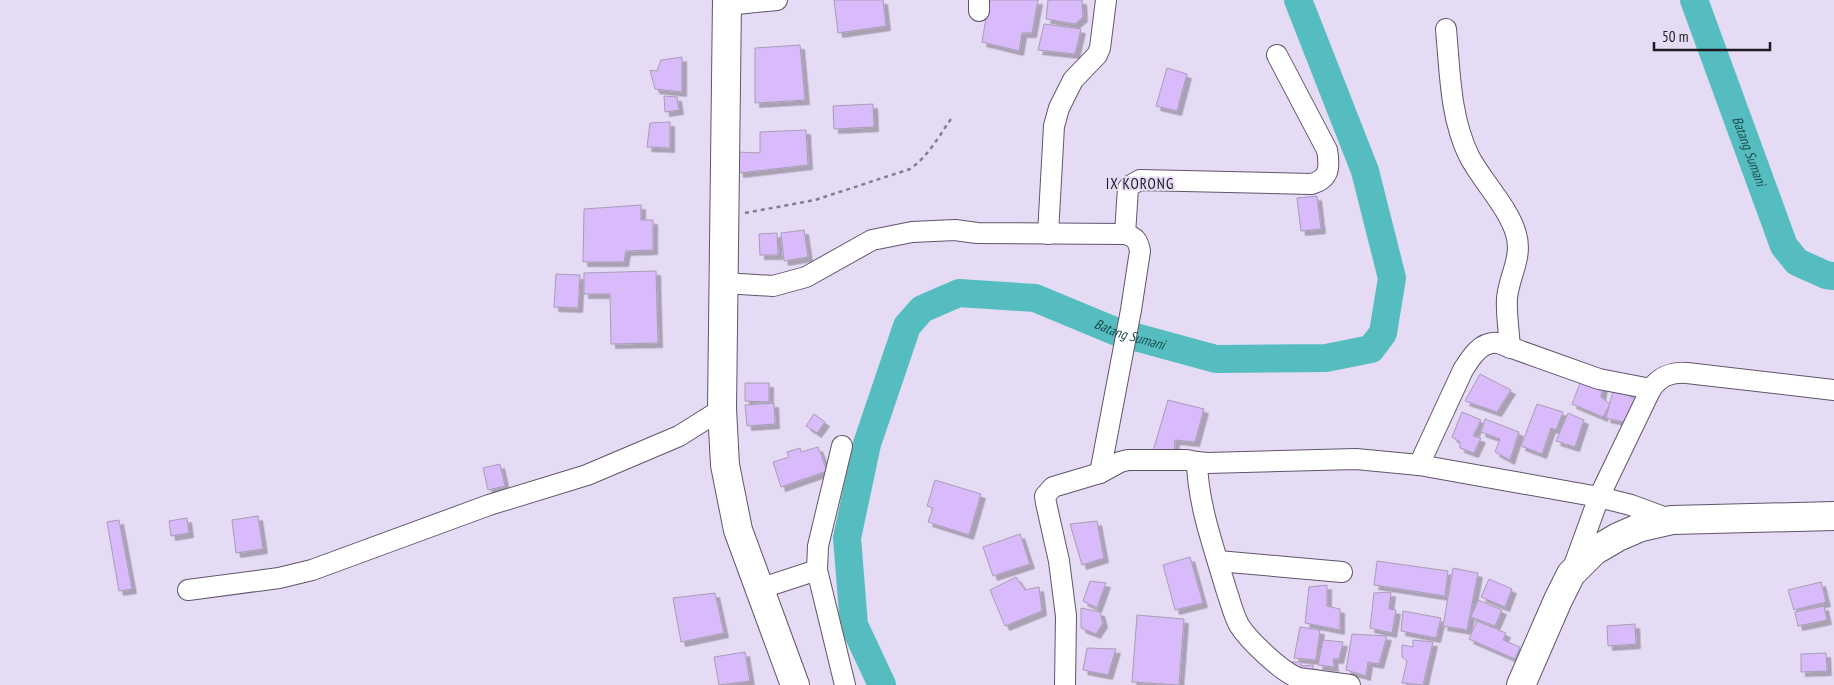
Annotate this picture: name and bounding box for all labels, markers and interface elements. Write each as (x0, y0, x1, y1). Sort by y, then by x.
scale bar (1654, 20, 1770, 52)
text: 50 m (1662, 27, 1688, 46)
water label: Batang Sumani (1728, 114, 1771, 190)
district label: IX KORONG (1106, 174, 1174, 193)
water label: Batang Sumani (1092, 315, 1169, 354)

